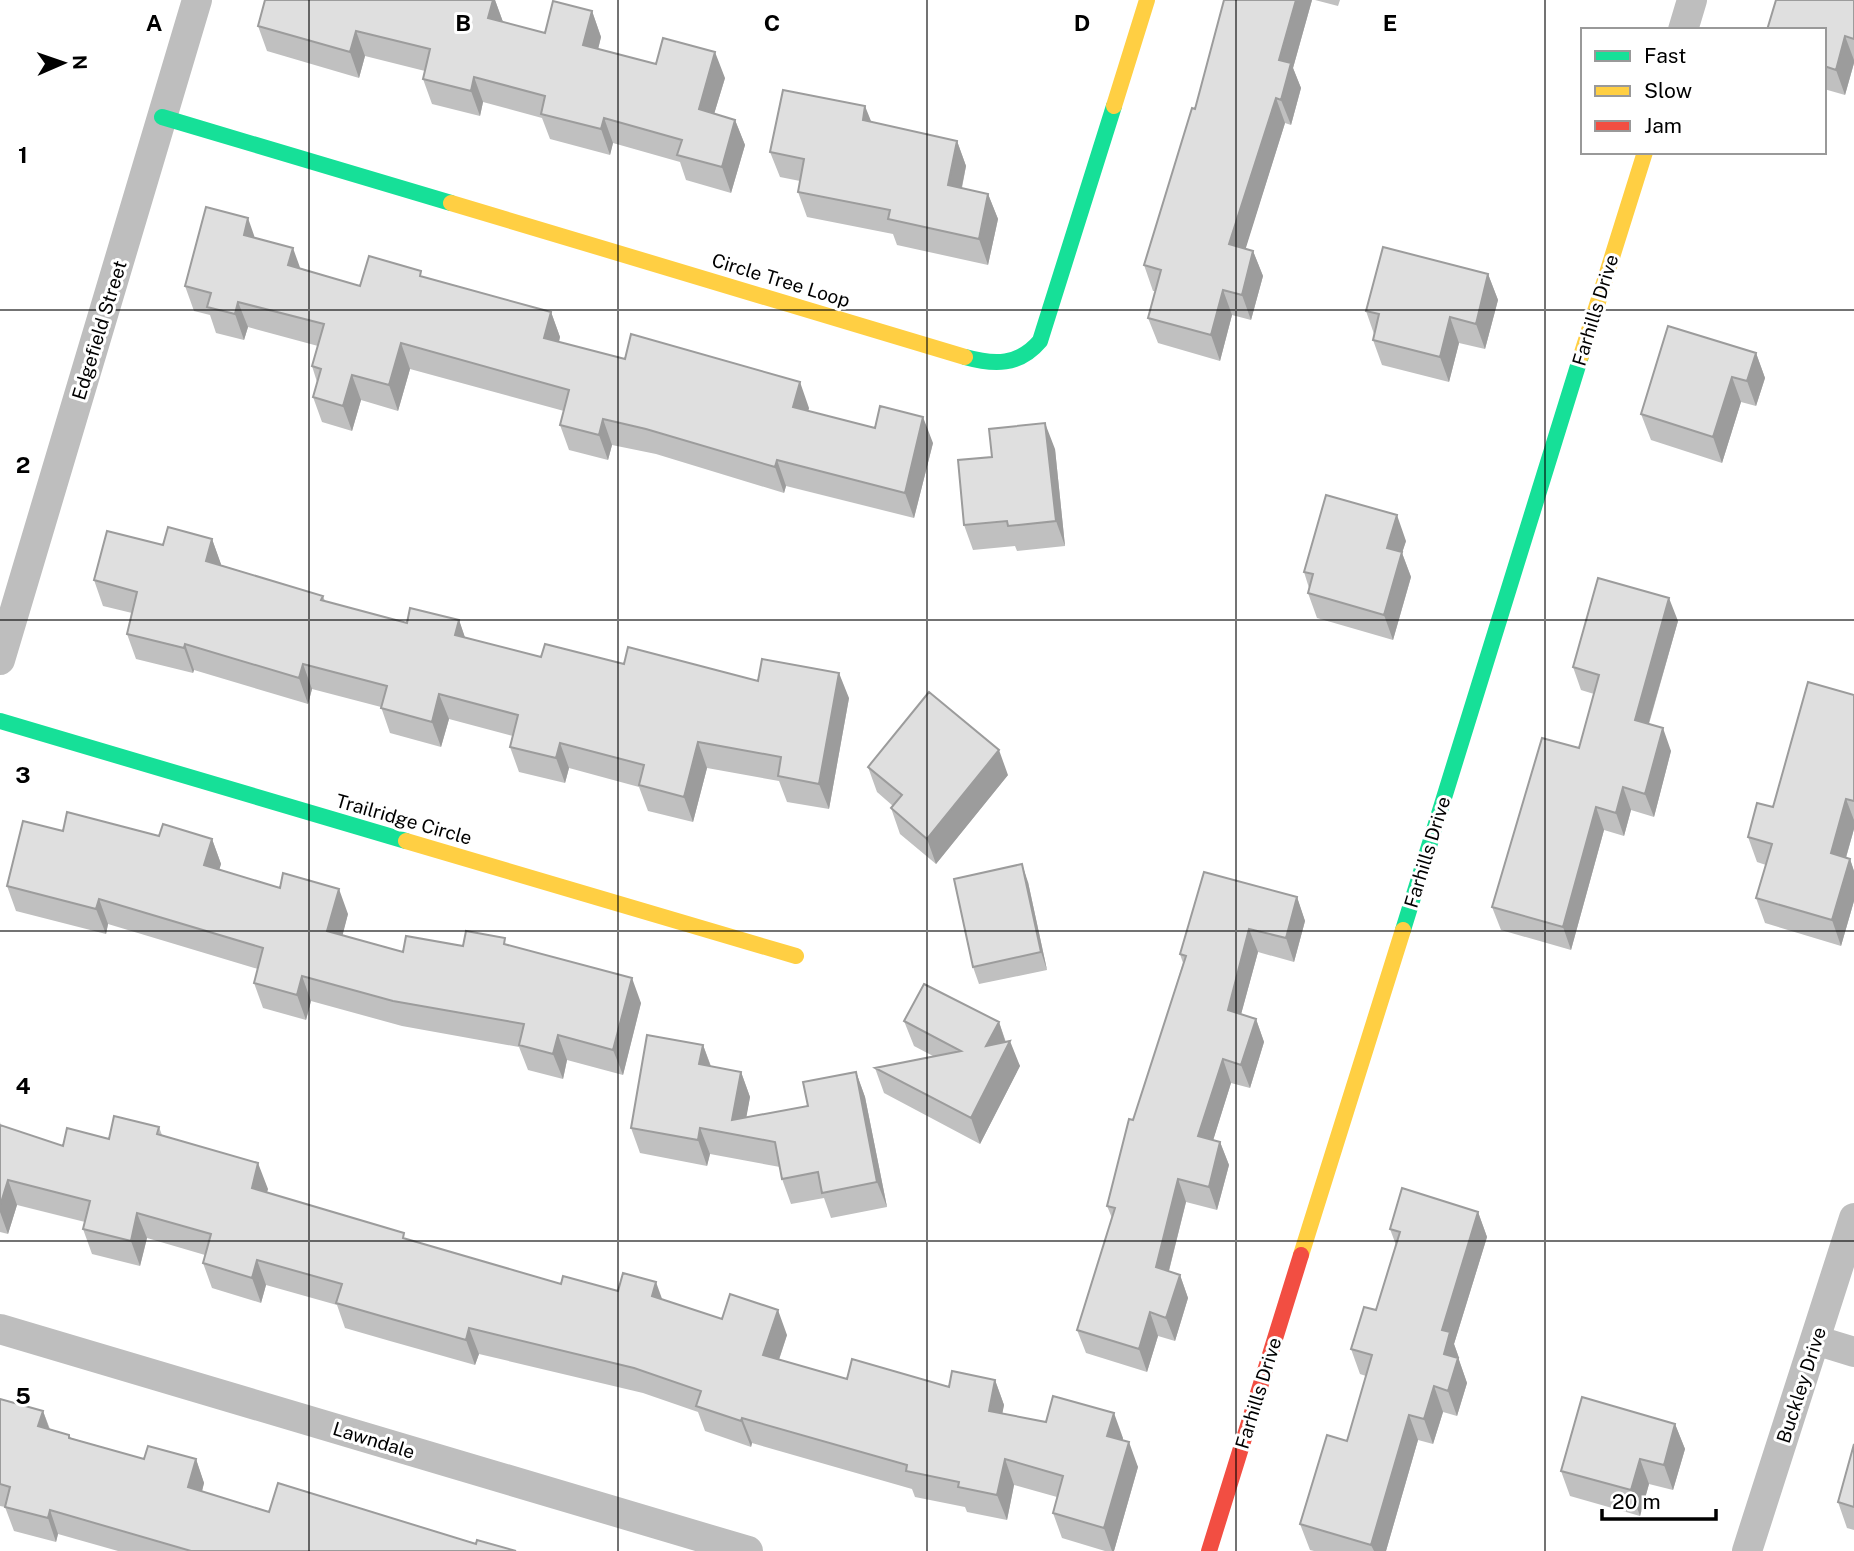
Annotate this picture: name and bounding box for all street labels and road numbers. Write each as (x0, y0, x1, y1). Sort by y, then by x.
street label: Circle Tree Loop (709, 249, 853, 311)
street label: Farhills Drive (1568, 252, 1622, 368)
street label: Edgefield Street (67, 258, 131, 402)
street label: Trailridge Circle (333, 789, 475, 849)
street label: Farhills Drive (1400, 794, 1454, 910)
street label: Buckley Drive (1772, 1324, 1830, 1446)
street label: Farhills Drive (1231, 1335, 1285, 1451)
street label: Lawndale (330, 1417, 418, 1463)

